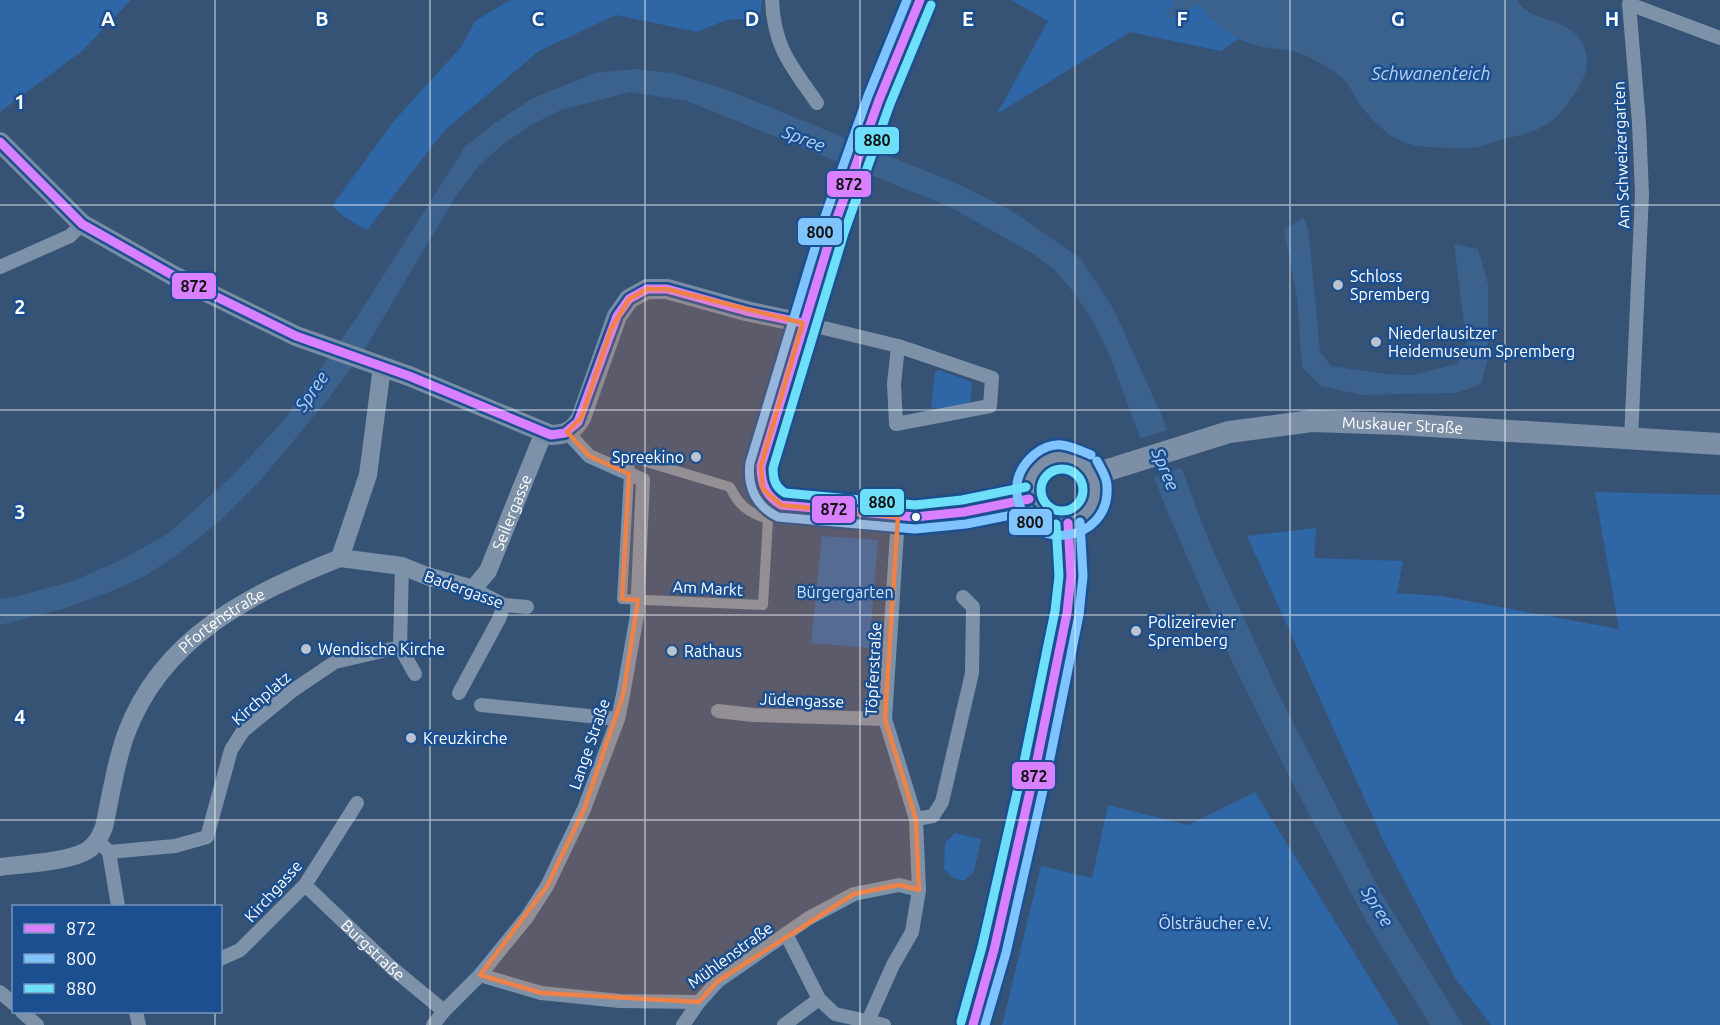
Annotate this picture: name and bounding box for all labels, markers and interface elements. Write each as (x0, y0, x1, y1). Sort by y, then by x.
text: A (101, 7, 115, 30)
text: B (315, 7, 329, 30)
text: C (532, 7, 545, 30)
text: D (745, 7, 759, 30)
text: E (962, 7, 974, 30)
text: F (1176, 7, 1188, 30)
text: G (1391, 7, 1405, 30)
text: H (1605, 7, 1619, 30)
water label: Schwanenteich (1370, 63, 1491, 83)
street label: Am Schweizergarten (1609, 81, 1633, 229)
text: 1 (14, 90, 26, 113)
water label: Spree (779, 120, 828, 155)
line badge: 880 (854, 126, 900, 155)
text: 880 (863, 131, 891, 149)
line badge: 872 (826, 170, 872, 198)
text: 872 (835, 175, 863, 193)
line badge: 800 (797, 217, 843, 246)
text: 800 (806, 223, 834, 241)
place label: Schloss Spremberg (1350, 267, 1430, 303)
line badge: 872 (171, 272, 217, 300)
text: 872 (180, 277, 208, 295)
marker: Schloss Spremberg (1331, 278, 1345, 292)
text: 2 (14, 295, 26, 318)
place label: Niederlausitzer Heidemuseum Spremberg (1388, 324, 1575, 360)
marker: Niederlausitzer Heidemuseum Spremberg (1369, 335, 1383, 349)
water label: Spree (290, 367, 332, 415)
street label: Muskauer Straße (1342, 413, 1464, 437)
water label: Spree (1148, 444, 1184, 493)
place label: Spreekino (612, 448, 684, 466)
marker: Spreekino (689, 450, 703, 464)
street label: Seilergasse (488, 472, 535, 553)
line badge: 880 (859, 488, 905, 516)
text: 880 (868, 493, 896, 511)
line badge: 872 (811, 495, 856, 524)
text: 3 (14, 500, 26, 523)
text: 872 (820, 500, 848, 518)
line badge: 800 (1008, 508, 1053, 536)
unlabelled marker (910, 511, 922, 523)
text: 800 (1016, 513, 1044, 531)
street label: Badergasse (422, 566, 506, 612)
street label: Am Markt (672, 577, 744, 599)
park label: Bürgergarten (796, 583, 894, 601)
street label: Pfortenstraße (174, 584, 268, 657)
place label: Polizeirevier Spremberg (1148, 613, 1236, 649)
street label: Töpferstraße (862, 622, 884, 716)
marker: Polizeirevier Spremberg (1129, 624, 1143, 638)
place label: Wendische Kirche (318, 640, 445, 658)
marker: Wendische Kirche (299, 642, 313, 656)
place label: Rathaus (684, 642, 742, 660)
marker: Rathaus (665, 644, 679, 658)
street label: Kirchplatz (228, 668, 294, 728)
street label: Jüdengasse (759, 690, 845, 710)
street label: Lange Straße (565, 696, 613, 792)
text: 4 (14, 705, 26, 728)
place label: Kreuzkirche (423, 729, 508, 747)
marker: Kreuzkirche (404, 731, 418, 745)
line badge: 872 (1011, 761, 1056, 790)
text: 872 (1020, 767, 1048, 785)
street label: Kirchgasse (241, 856, 305, 926)
water label: Spree (1357, 881, 1398, 930)
legend (12, 905, 222, 1013)
park label: Ölsträucher e.V. (1158, 914, 1272, 932)
street label: Burgstraße (338, 916, 409, 984)
text: 872 (66, 918, 96, 938)
street label: Mühlenstraße (684, 918, 776, 992)
text: 800 (66, 948, 96, 968)
text: 880 (66, 978, 96, 998)

